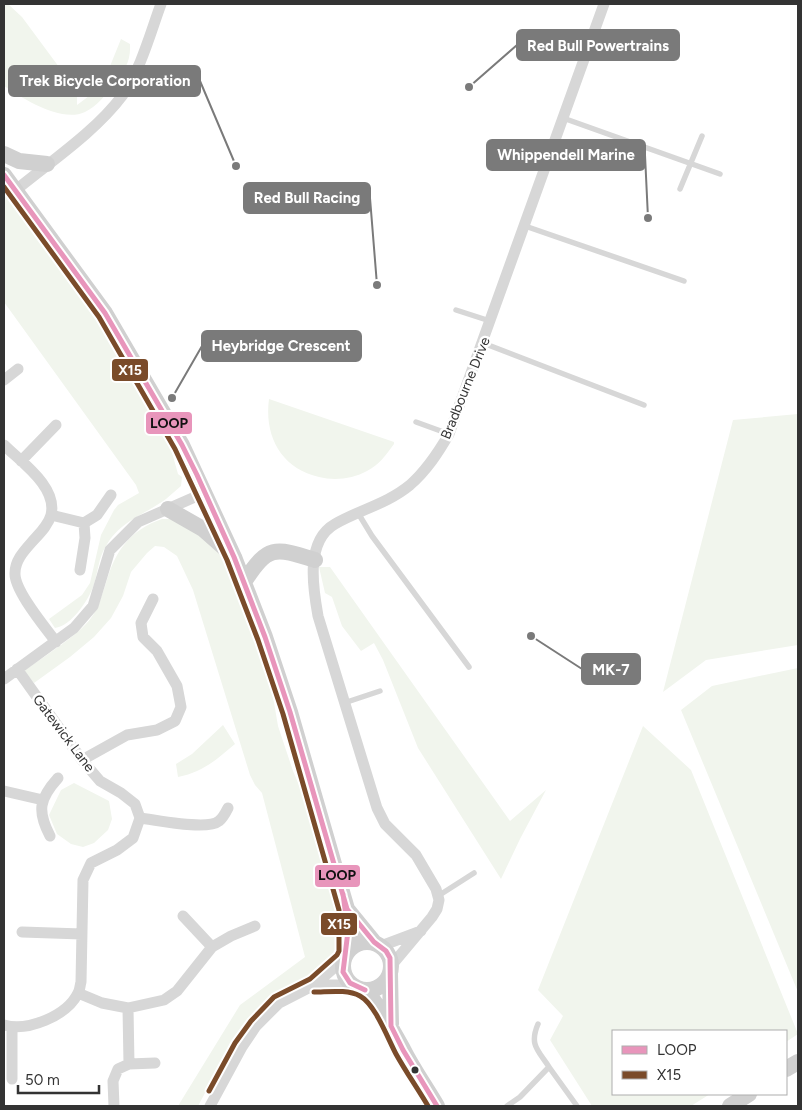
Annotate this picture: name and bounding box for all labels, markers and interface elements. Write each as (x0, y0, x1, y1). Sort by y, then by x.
callout: Red Bull Powertrains (517, 30, 679, 60)
text: Red Bull Powertrains (527, 37, 669, 55)
callout: Trek Bicycle Corporation (9, 66, 200, 96)
text: Trek Bicycle Corporation (20, 72, 190, 90)
callout: Whippendell Marine (487, 140, 645, 170)
text: Whippendell Marine (497, 146, 635, 164)
callout: Red Bull Racing (244, 183, 370, 213)
text: Red Bull Racing (254, 189, 360, 207)
callout: Heybridge Crescent (202, 331, 361, 361)
street label: Bradbourne Drive (437, 334, 494, 442)
text: Heybridge Crescent (211, 337, 351, 355)
line badge: X15 (111, 358, 149, 382)
text: X15 (118, 362, 142, 379)
line badge: LOOP (145, 411, 193, 435)
text: LOOP (150, 415, 188, 432)
callout: MK-7 (582, 654, 640, 684)
text: MK-7 (592, 661, 630, 679)
street label: Gatewick Lane (29, 691, 98, 776)
line badge: LOOP (314, 864, 361, 888)
text: LOOP (318, 867, 356, 884)
line badge: X15 (320, 912, 358, 936)
text: X15 (327, 916, 351, 933)
legend (612, 1030, 787, 1095)
text: LOOP (657, 1041, 697, 1059)
scale bar (18, 1062, 99, 1094)
unlabelled marker (410, 1065, 420, 1075)
text: X15 (657, 1066, 681, 1084)
text: 50 m (25, 1071, 60, 1089)

